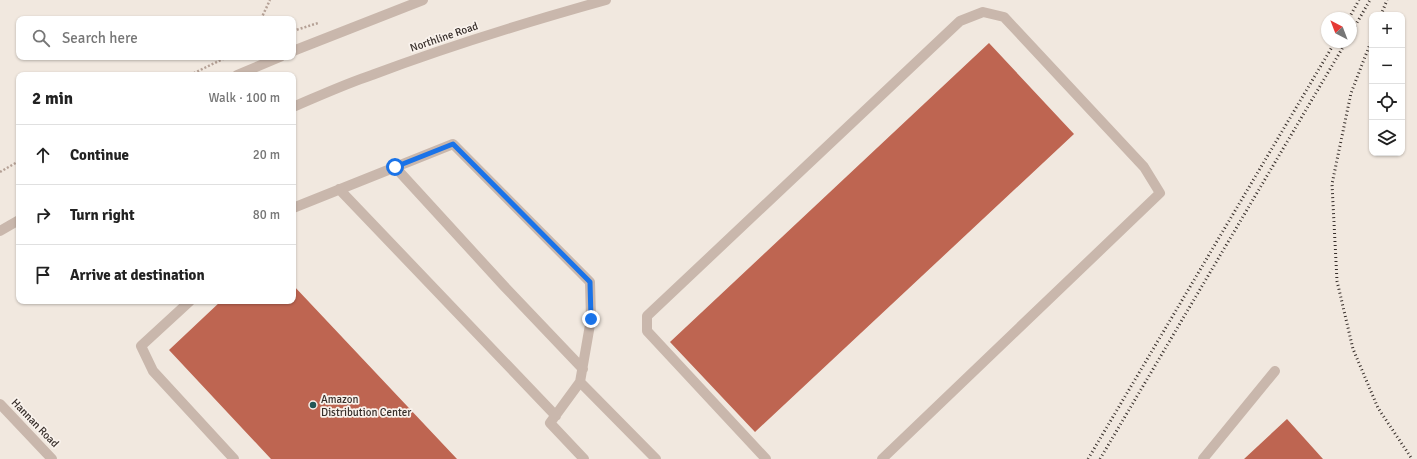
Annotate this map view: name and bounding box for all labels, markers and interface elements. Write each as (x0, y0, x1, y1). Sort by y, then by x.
north arrow (1321, 12, 1357, 48)
map controls (1369, 12, 1405, 156)
button: + (1369, 12, 1405, 48)
search box (16, 16, 296, 60)
street label: Northline Road (408, 19, 480, 55)
icon: search (30, 27, 52, 49)
text: Search here (62, 29, 138, 47)
button: − (1369, 48, 1405, 84)
button: locate (1369, 84, 1405, 120)
text: 2 min (32, 88, 73, 109)
text: Walk · 100 m (209, 90, 280, 106)
button: layers (1369, 120, 1405, 156)
icon: ahead (32, 144, 54, 166)
text: Continue (70, 146, 129, 164)
text: 20 m (253, 147, 280, 163)
route start (386, 158, 404, 176)
icon: right (32, 204, 54, 226)
text: Turn right (70, 206, 135, 224)
text: 80 m (253, 207, 280, 223)
icon: arrive (32, 264, 54, 286)
text: Arrive at destination (70, 266, 205, 284)
route end (582, 310, 600, 328)
place label: Amazon Distribution Center (321, 393, 411, 419)
street label: Hannan Road (9, 396, 62, 450)
marker: Amazon Distribution Center (308, 400, 318, 410)

